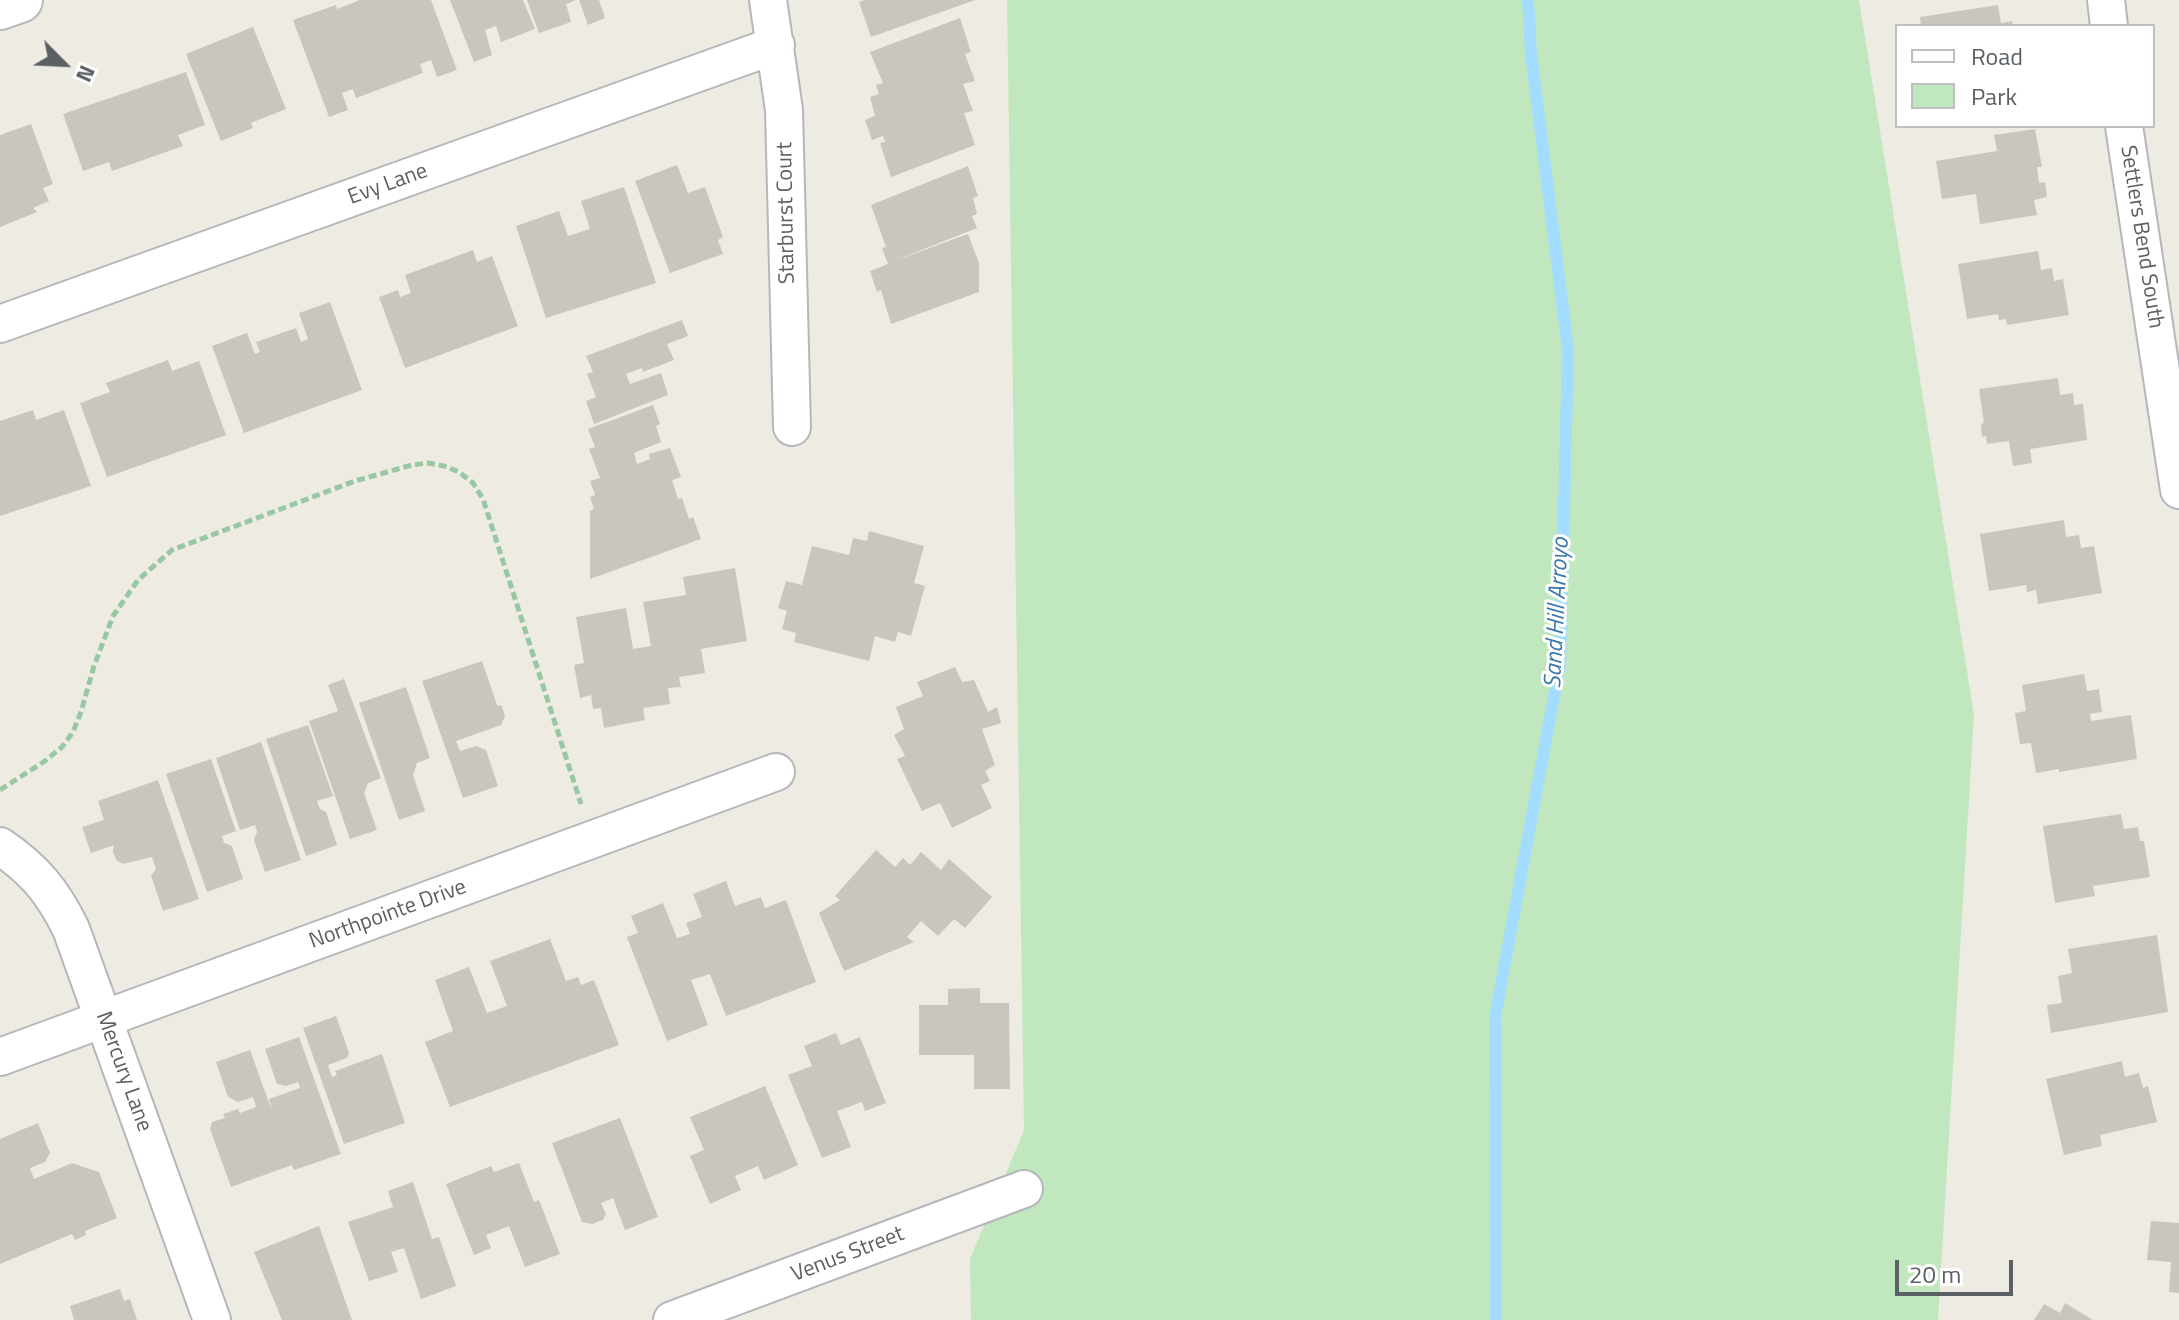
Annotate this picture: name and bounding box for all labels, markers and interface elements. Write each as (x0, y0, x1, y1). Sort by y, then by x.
north arrow (24, 24, 104, 104)
legend (1895, 24, 2155, 128)
text: Road (1971, 38, 2023, 74)
text: N (67, 60, 105, 88)
text: Park (1971, 78, 2017, 114)
street label: Starburst Court (773, 142, 801, 284)
street label: Settlers Bend South (2113, 144, 2169, 330)
street label: Evy Lane (345, 158, 431, 212)
water label: Sand Hill Arroyo (1540, 537, 1576, 689)
street label: Northpointe Drive (306, 874, 470, 956)
street label: Mercury Lane (89, 1008, 157, 1136)
street label: Venus Street (788, 1221, 908, 1289)
scale bar (1899, 1244, 2017, 1294)
text: 20 m (1909, 1256, 1961, 1292)

